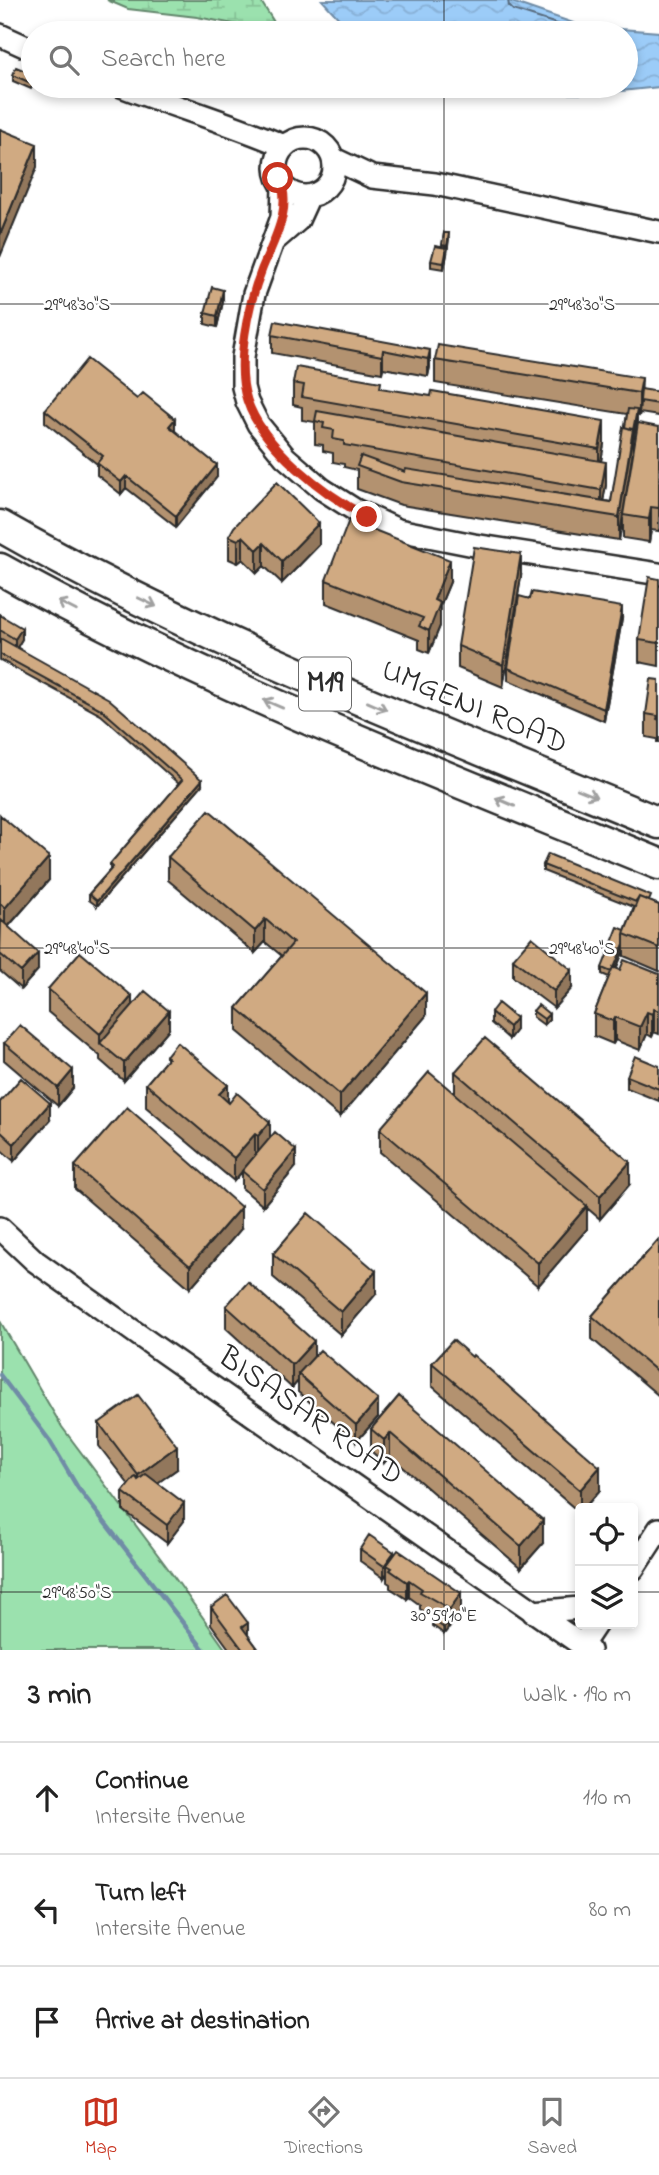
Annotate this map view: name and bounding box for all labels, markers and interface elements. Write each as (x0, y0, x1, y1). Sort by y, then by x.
search box (21, 21, 638, 98)
icon: search (45, 41, 83, 79)
text: Search here (101, 41, 226, 79)
route start (262, 162, 293, 193)
text: 29°48'30"S (44, 293, 110, 319)
text: 29°48'30"S (549, 293, 615, 319)
route end (351, 501, 382, 532)
one-way arrow (136, 596, 157, 610)
one-way arrow (57, 599, 78, 613)
street label: UMGENI ROAD (373, 648, 575, 768)
road number: M19 (299, 657, 351, 710)
one-way arrow (262, 697, 284, 710)
one-way arrow (366, 700, 387, 713)
one-way arrow (576, 787, 598, 800)
one-way arrow (494, 795, 516, 808)
text: 29°48'40"S (44, 937, 110, 963)
text: 29°48'40"S (549, 937, 615, 963)
street label: BISASAR ROAD (207, 1335, 413, 1499)
map controls (575, 1503, 638, 1629)
button: locate (575, 1503, 638, 1566)
button: layers (575, 1566, 638, 1629)
text: 29°48'50"S (42, 1581, 112, 1607)
text: 30°59'10"E (411, 1604, 477, 1630)
text: 3 min (28, 1674, 91, 1718)
text: Walk · 190 m (523, 1679, 631, 1712)
text: Continue (95, 1763, 188, 1801)
icon: ahead (28, 1779, 66, 1817)
text: 110 m (583, 1782, 631, 1815)
text: Intersite Avenue (95, 1801, 245, 1834)
text: Turn left (95, 1875, 186, 1913)
icon: left (28, 1891, 66, 1929)
text: 80 m (589, 1894, 631, 1927)
text: Intersite Avenue (95, 1913, 245, 1946)
icon: arrive (28, 2003, 66, 2041)
text: Arrive at destination (95, 2003, 310, 2041)
tab: Map (82, 2093, 120, 2162)
tab: Directions (284, 2093, 363, 2162)
tab: Saved (527, 2093, 577, 2162)

